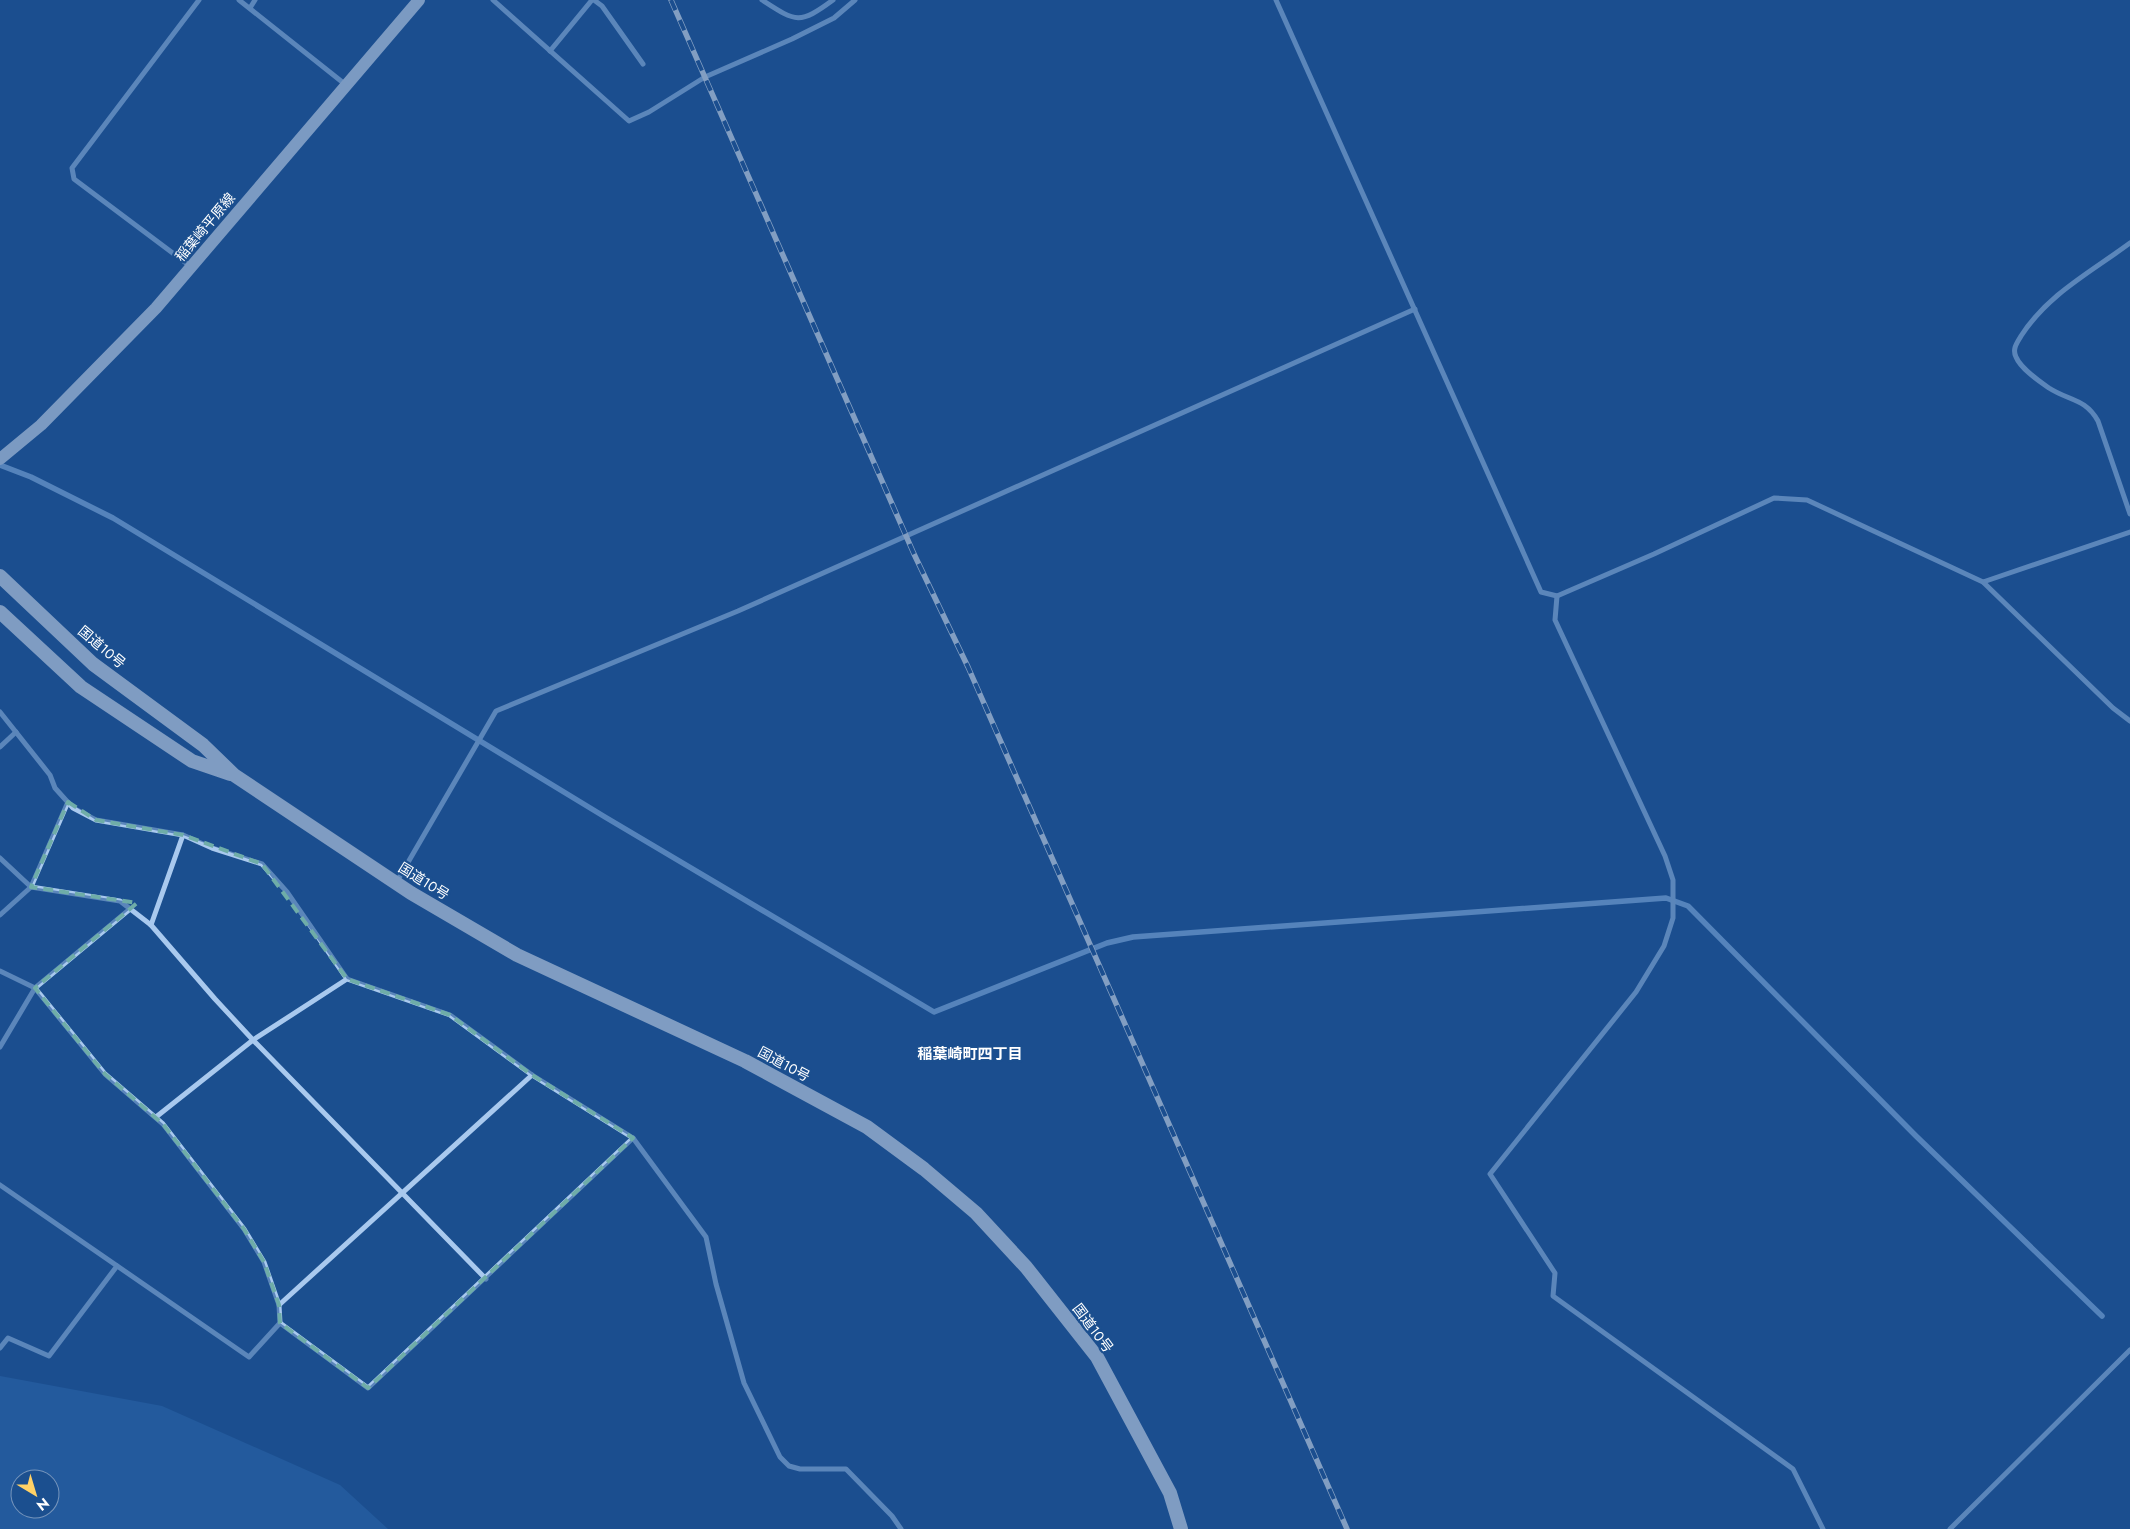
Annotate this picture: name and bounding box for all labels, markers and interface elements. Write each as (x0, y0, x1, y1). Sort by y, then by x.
street label: 稲葉崎平原線 (170, 188, 240, 266)
street label: 国道10号 (74, 621, 130, 673)
street label: 国道10号 (395, 857, 453, 905)
street label: 国道10号 (754, 1042, 814, 1086)
district label: 稲葉崎町四丁目 (917, 1043, 1023, 1065)
street label: 国道10号 (1068, 1299, 1118, 1357)
north arrow (10, 1469, 60, 1519)
text: N (32, 1493, 54, 1516)

